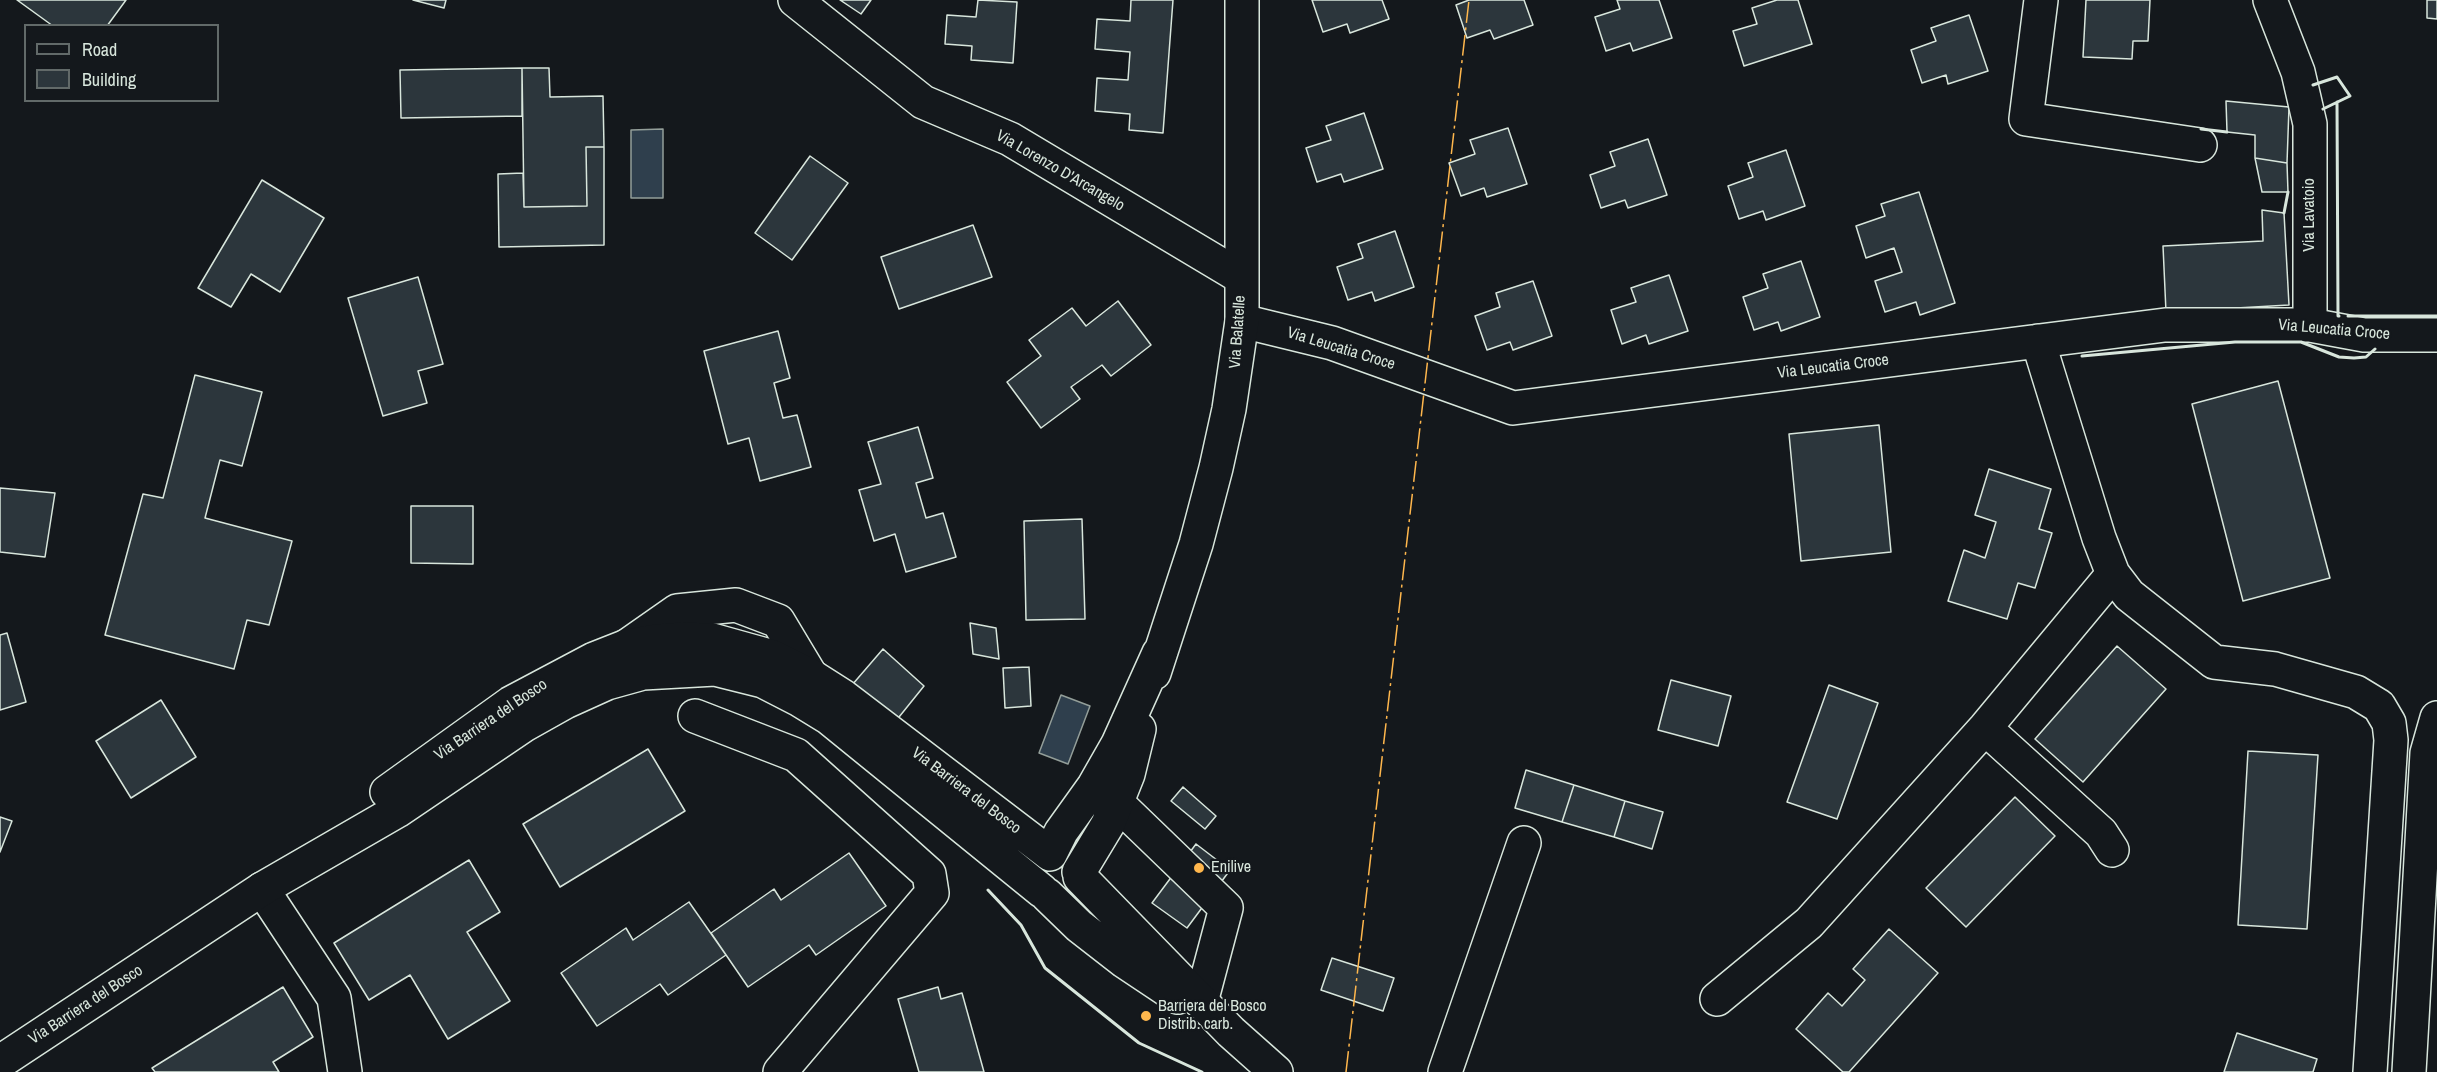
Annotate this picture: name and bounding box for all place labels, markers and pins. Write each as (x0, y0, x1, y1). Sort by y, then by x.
place label: Enilive (1211, 858, 1251, 878)
marker: Enilive (1192, 861, 1206, 875)
place label: Barriera del Bosco Distrib. carb. (1158, 997, 1267, 1035)
marker: Barriera del Bosco Distrib. carb. (1139, 1009, 1153, 1023)

